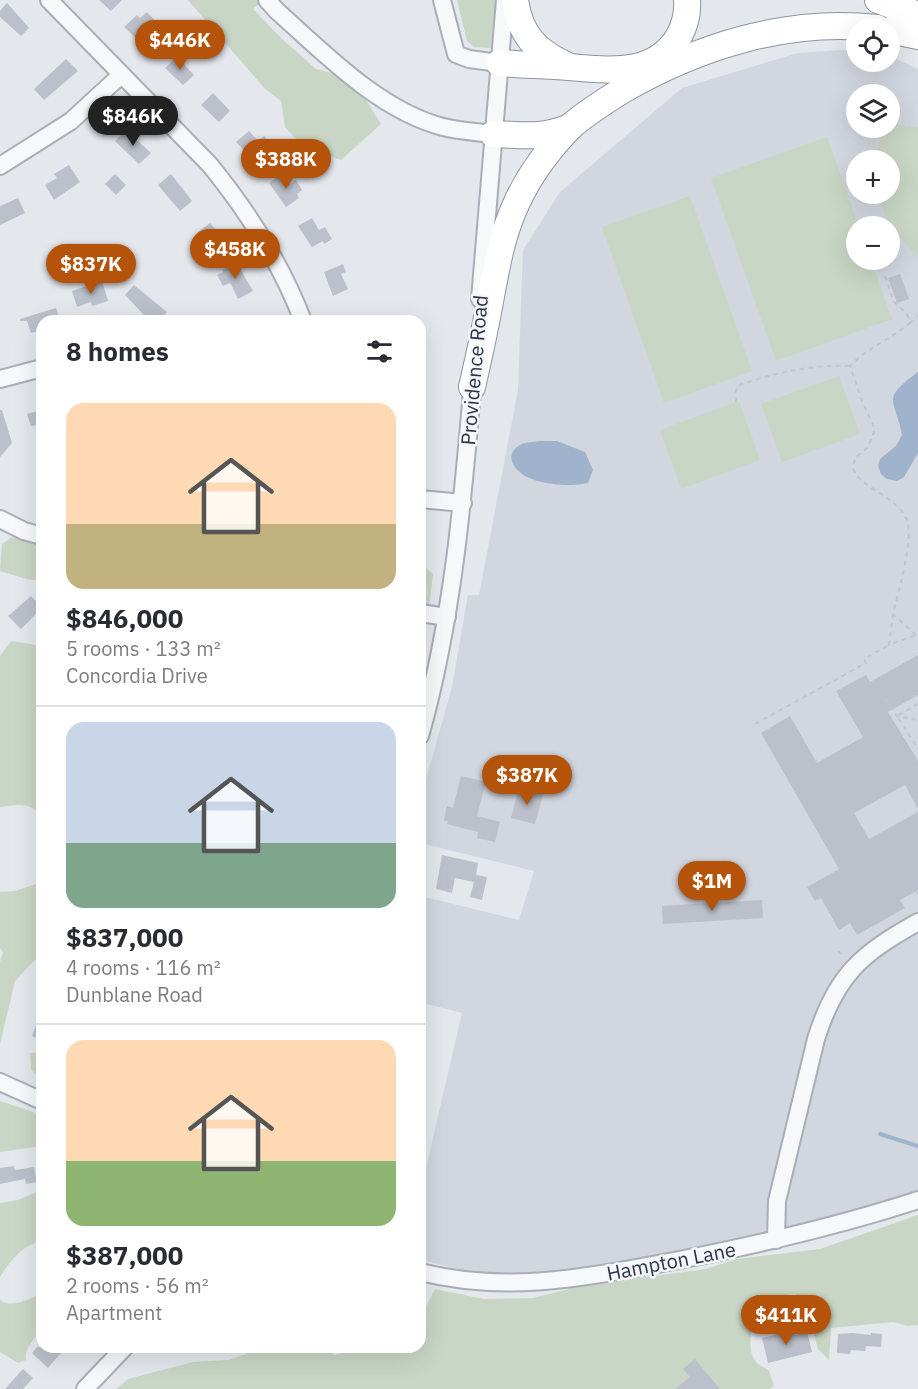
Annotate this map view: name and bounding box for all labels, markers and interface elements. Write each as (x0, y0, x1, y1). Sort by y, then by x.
map controls (846, 18, 900, 270)
button: locate (846, 18, 900, 72)
pin: $446K (138, 20, 222, 71)
text: $446K (149, 26, 211, 53)
button: layers (846, 84, 900, 138)
pin: $846K (91, 96, 175, 147)
text: $846K (102, 102, 164, 129)
pin: $388K (244, 139, 328, 190)
text: $388K (255, 145, 317, 172)
button: + (846, 150, 900, 204)
button: − (846, 216, 900, 270)
pin: $458K (193, 229, 277, 280)
text: $458K (204, 235, 266, 262)
pin: $837K (49, 244, 133, 295)
text: $837K (60, 250, 122, 277)
street label: Providence Road (454, 294, 494, 446)
text: 8 homes (66, 334, 169, 368)
icon: filters (363, 335, 396, 368)
icon: home (177, 442, 285, 550)
text: $846,000 (66, 601, 183, 635)
text: 5 rooms · 133 m² (66, 635, 221, 662)
text: Concordia Drive (66, 662, 208, 689)
pin: $387K (485, 755, 569, 806)
icon: home (177, 761, 285, 869)
text: $387K (496, 761, 558, 788)
pin: $1M (683, 861, 741, 912)
text: $1M (692, 867, 732, 894)
text: $837,000 (66, 920, 183, 954)
text: 4 rooms · 116 m² (66, 954, 221, 981)
text: Dunblane Road (66, 981, 203, 1008)
icon: home (177, 1079, 285, 1187)
street label: Hampton Lane (604, 1235, 738, 1287)
text: $387,000 (66, 1238, 183, 1272)
text: 2 rooms · 56 m² (66, 1272, 209, 1299)
pin: $411K (744, 1295, 828, 1346)
text: Apartment (66, 1299, 162, 1326)
text: $411K (755, 1301, 817, 1328)

